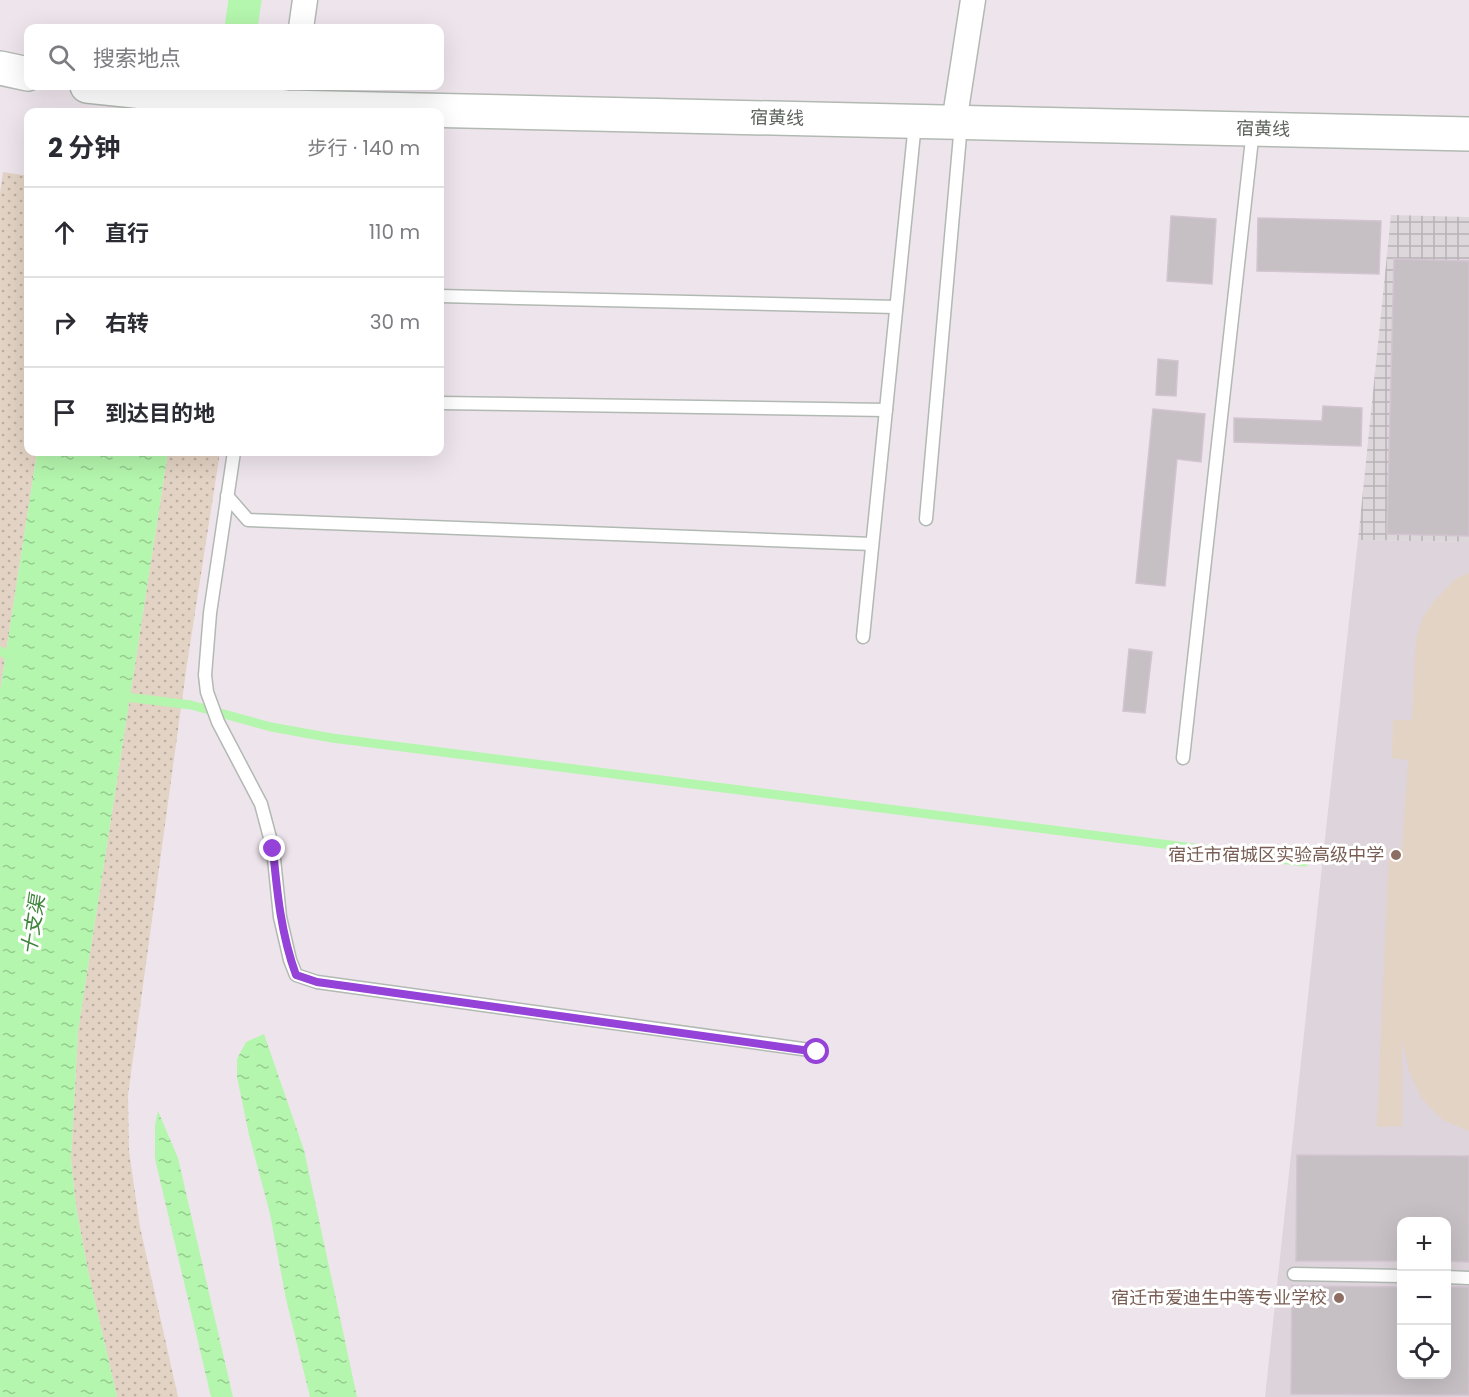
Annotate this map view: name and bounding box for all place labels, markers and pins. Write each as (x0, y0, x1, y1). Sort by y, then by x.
place label: 宿迁市宿城区实验高级中学 (1168, 842, 1384, 867)
marker: 宿迁市宿城区实验高级中学 (1389, 848, 1403, 862)
place label: 宿迁市爱迪生中等专业学校 (1111, 1285, 1327, 1310)
marker: 宿迁市爱迪生中等专业学校 (1332, 1291, 1346, 1305)

